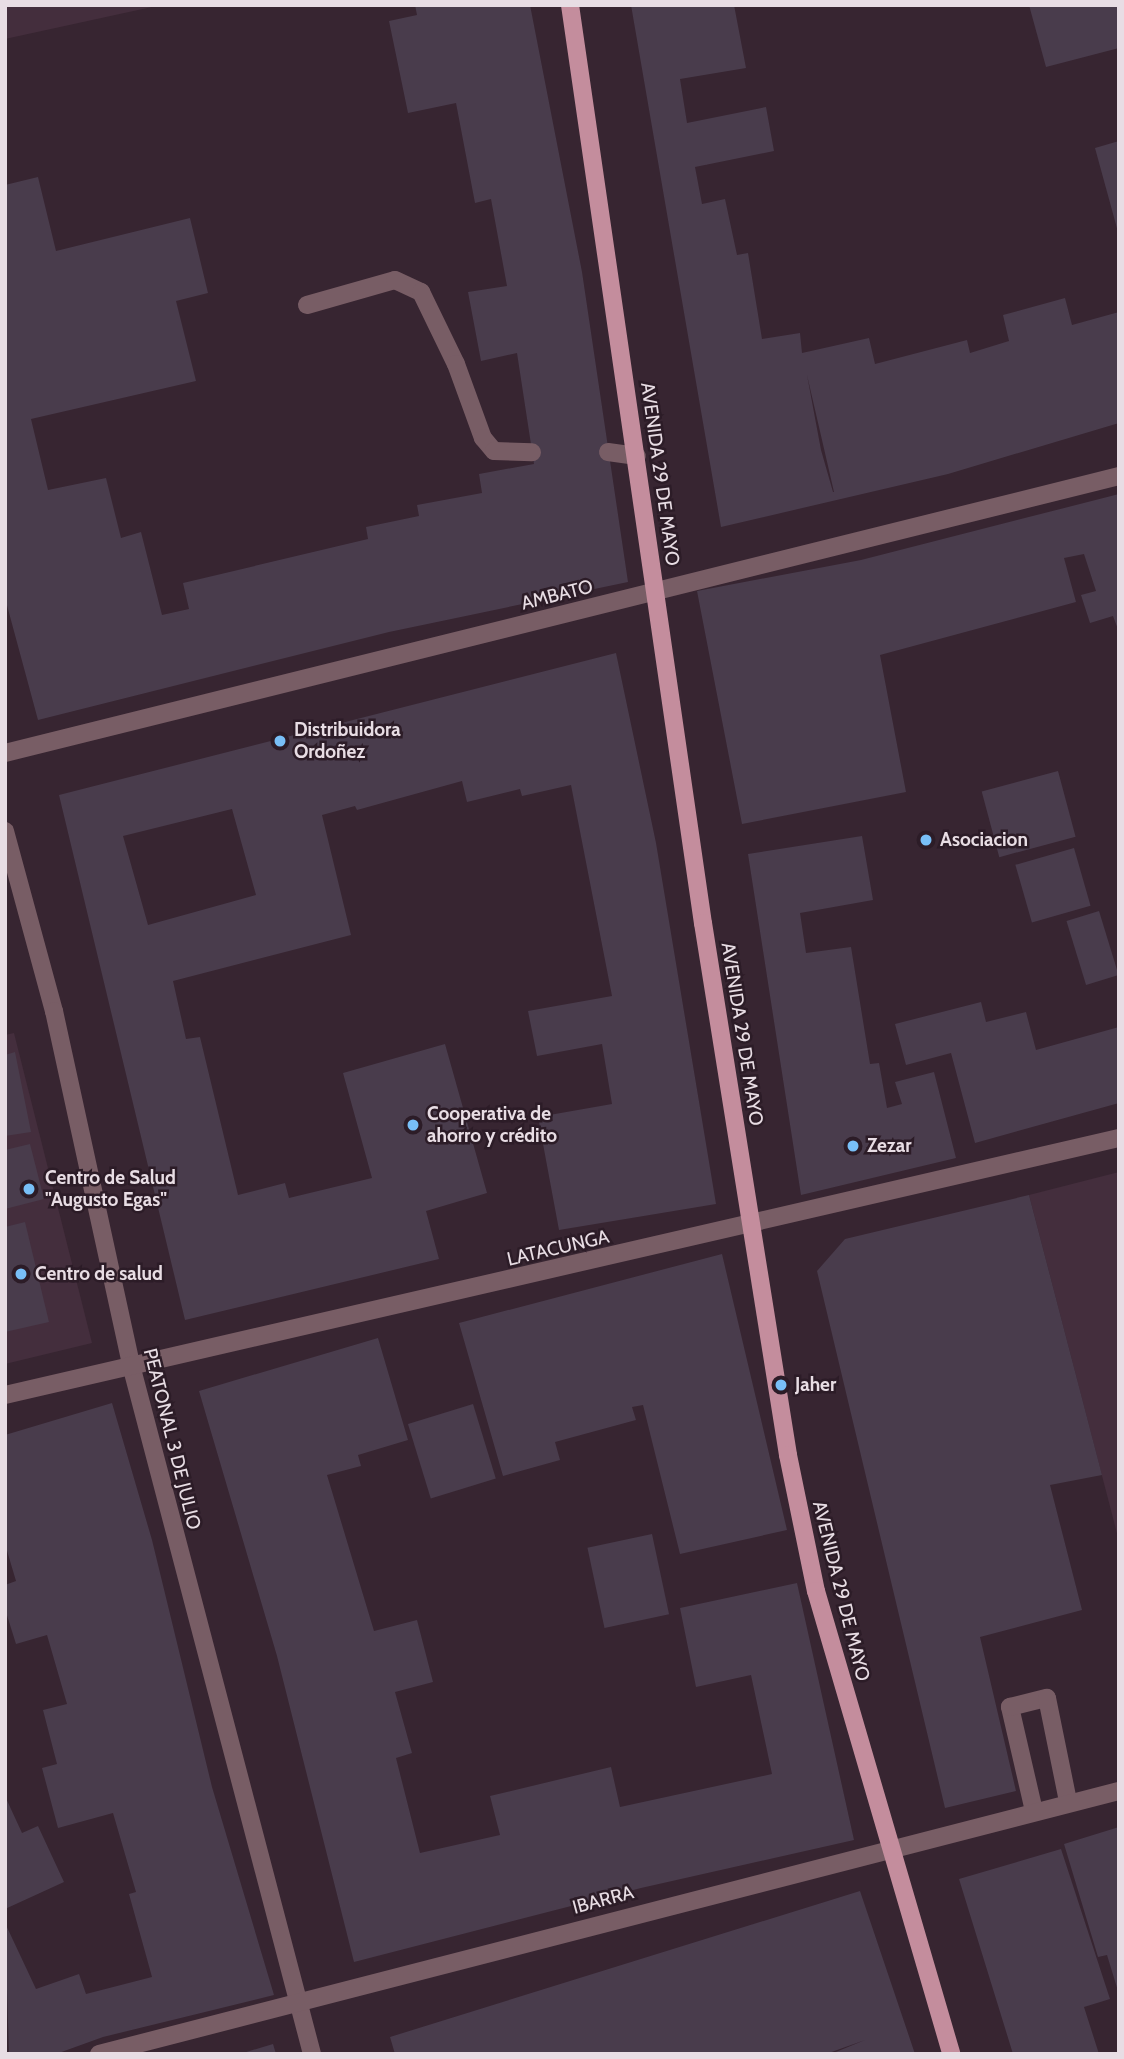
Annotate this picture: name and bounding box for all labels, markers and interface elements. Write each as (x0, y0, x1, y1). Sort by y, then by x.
street label: AVENIDA 29 DE MAYO (636, 381, 684, 567)
street label: AMBATO (519, 575, 595, 615)
place label: Distribuidora Ordoñez (294, 719, 401, 763)
marker: Distribuidora Ordoñez (272, 733, 288, 749)
place label: Asociacion (940, 829, 1028, 851)
marker: Asociacion (918, 832, 934, 848)
street label: AVENIDA 29 DE MAYO (716, 941, 768, 1127)
place label: Cooperativa de ahorro y crédito (427, 1103, 557, 1147)
marker: Cooperativa de ahorro y crédito (405, 1117, 421, 1133)
place label: Zezar (867, 1135, 911, 1157)
marker: Zezar (845, 1138, 861, 1154)
place label: Centro de Salud "Augusto Egas" (45, 1167, 176, 1211)
marker: Centro de Salud "Augusto Egas" (19, 1179, 39, 1199)
street label: LATACUNGA (505, 1225, 611, 1271)
place label: Centro de salud (35, 1263, 163, 1285)
marker: Centro de salud (13, 1266, 29, 1282)
street label: PEATONAL 3 DE JULIO (138, 1346, 206, 1532)
place label: Jaher (795, 1374, 836, 1396)
marker: Jaher (773, 1377, 789, 1393)
street label: AVENIDA 29 DE MAYO (808, 1498, 874, 1684)
street label: IBARRA (570, 1881, 636, 1919)

